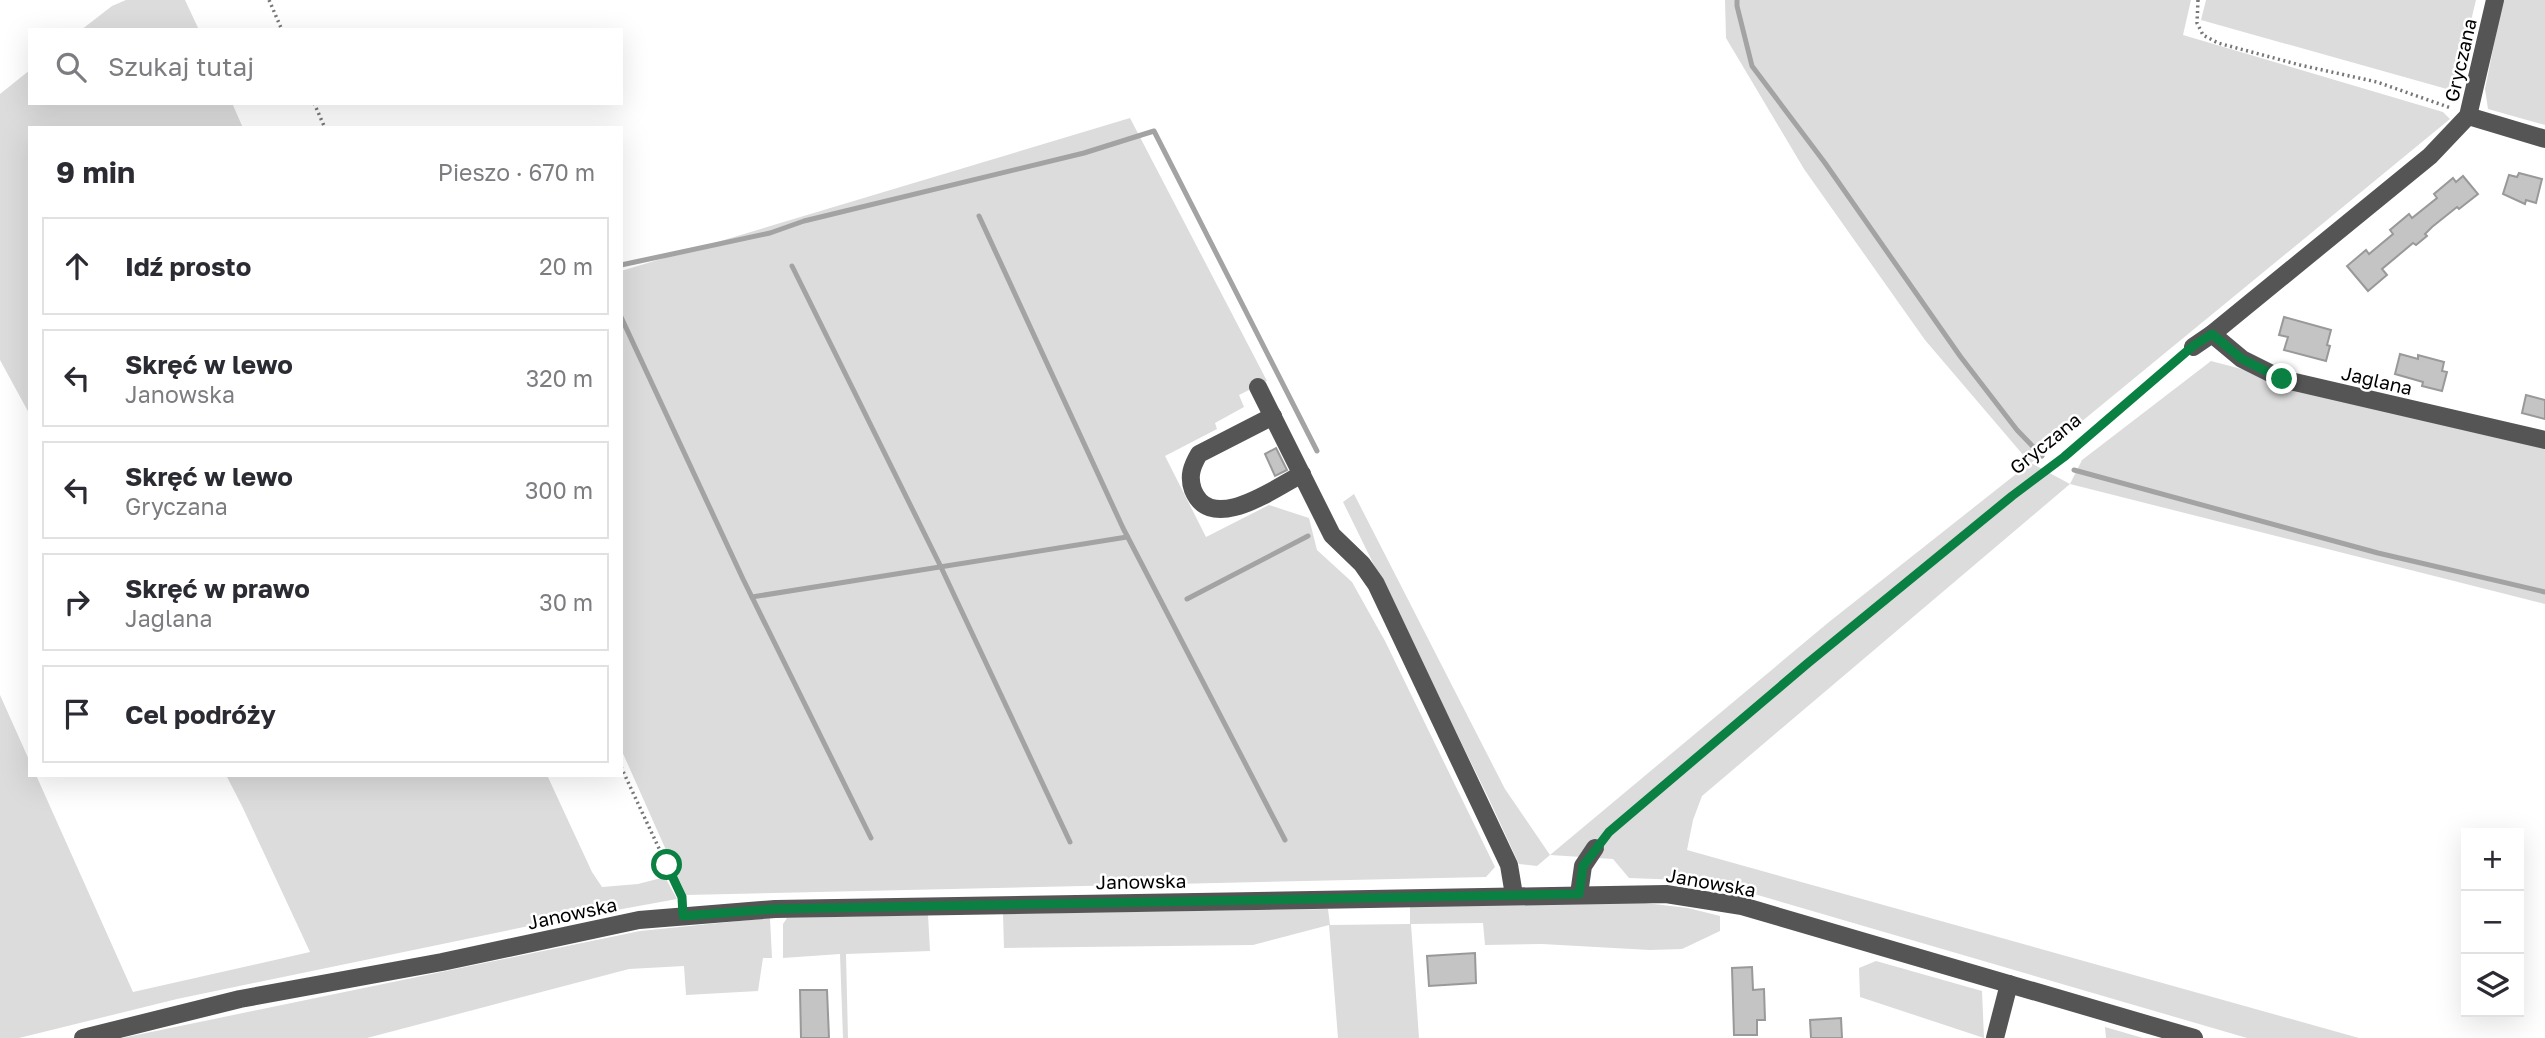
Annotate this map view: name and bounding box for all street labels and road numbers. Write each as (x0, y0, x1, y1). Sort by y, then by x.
street label: Gryczana (2439, 16, 2481, 104)
street label: Jaglana (2339, 361, 2415, 399)
street label: Gryczana (2005, 407, 2085, 479)
street label: Janowska (1664, 863, 1758, 901)
street label: Janowska (1095, 869, 1187, 893)
street label: Janowska (525, 892, 619, 934)

